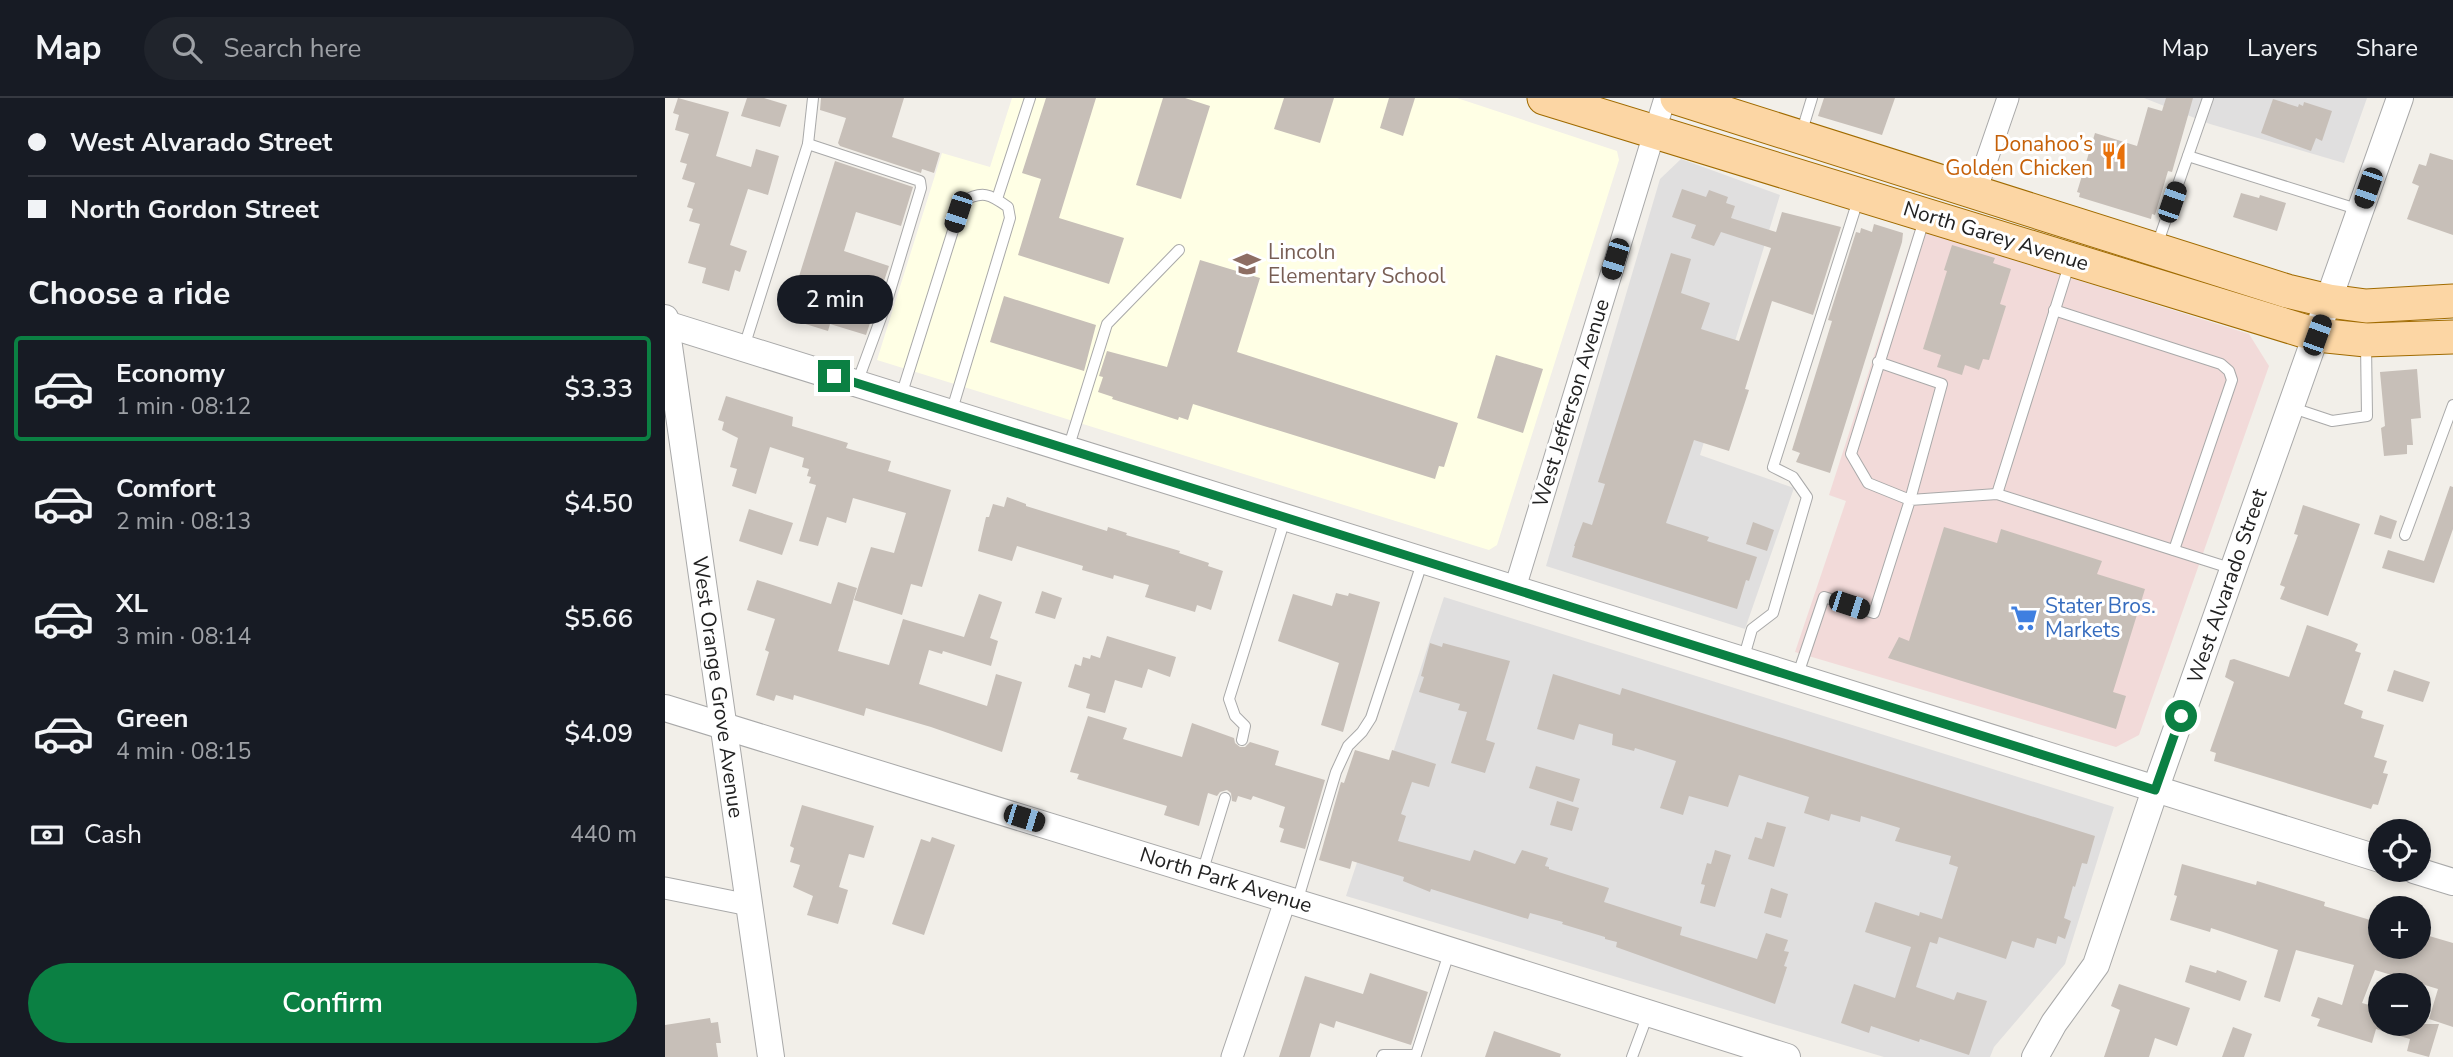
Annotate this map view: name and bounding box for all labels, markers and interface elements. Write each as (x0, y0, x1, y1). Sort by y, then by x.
search box (144, 17, 634, 80)
text: Map (35, 26, 102, 71)
icon: search (168, 29, 206, 67)
text: Search here (224, 31, 361, 66)
text: Map (2162, 32, 2209, 64)
text: Layers (2247, 32, 2318, 64)
text: Share (2356, 32, 2418, 64)
text: West Alvarado Street (70, 125, 332, 160)
place label: Donahoo’s Golden Chicken (1945, 130, 2093, 182)
restaurant icon: Donahoo’s Golden Chicken (2099, 141, 2129, 171)
car (2352, 165, 2385, 211)
car (2156, 179, 2189, 225)
car (942, 189, 975, 235)
text: North Gordon Street (70, 192, 319, 227)
street label: North Garey Avenue (1900, 194, 2092, 278)
car (1599, 236, 1632, 282)
place label: Lincoln Elementary School (1268, 238, 1446, 290)
school or university icon: Lincoln Elementary School (1232, 249, 1262, 279)
text: Choose a ride (28, 272, 230, 315)
callout: 2 min (776, 274, 892, 324)
text: 2 min (806, 284, 864, 315)
street label: West Jefferson Avenue (1526, 295, 1616, 511)
car (2300, 312, 2335, 358)
text: Economy (116, 356, 225, 391)
icon: car (32, 357, 95, 420)
route end (818, 360, 850, 392)
text: $3.33 (564, 371, 633, 406)
text: 1 min · 08:12 (116, 391, 251, 422)
text: Comfort (116, 471, 216, 506)
icon: car (32, 472, 95, 535)
street label: West Alvarado Street (2181, 484, 2274, 687)
text: $4.50 (564, 486, 633, 521)
text: 2 min · 08:13 (116, 506, 251, 537)
street label: West Orange Grove Avenue (686, 554, 750, 820)
text: XL (116, 586, 148, 621)
icon: car (32, 587, 95, 650)
car (1826, 589, 1873, 621)
place label: Stater Bros. Markets (2045, 592, 2156, 644)
text: $5.66 (564, 601, 633, 636)
supermarket icon: Stater Bros. Markets (2009, 603, 2039, 633)
text: 3 min · 08:14 (116, 621, 251, 652)
route start (2165, 700, 2197, 732)
text: Green (116, 701, 189, 736)
icon: car (32, 702, 95, 765)
text: $4.09 (564, 716, 633, 751)
text: 4 min · 08:15 (116, 736, 251, 767)
car (1001, 802, 1048, 834)
icon: cash (28, 816, 66, 854)
text: Cash (84, 817, 142, 852)
text: 440 m (570, 819, 637, 850)
map controls (2368, 819, 2431, 1036)
button: locate (2368, 819, 2431, 882)
street label: North Park Avenue (1136, 840, 1316, 920)
button: + (2368, 896, 2431, 959)
button: Confirm (28, 963, 637, 1043)
button: − (2368, 973, 2431, 1036)

